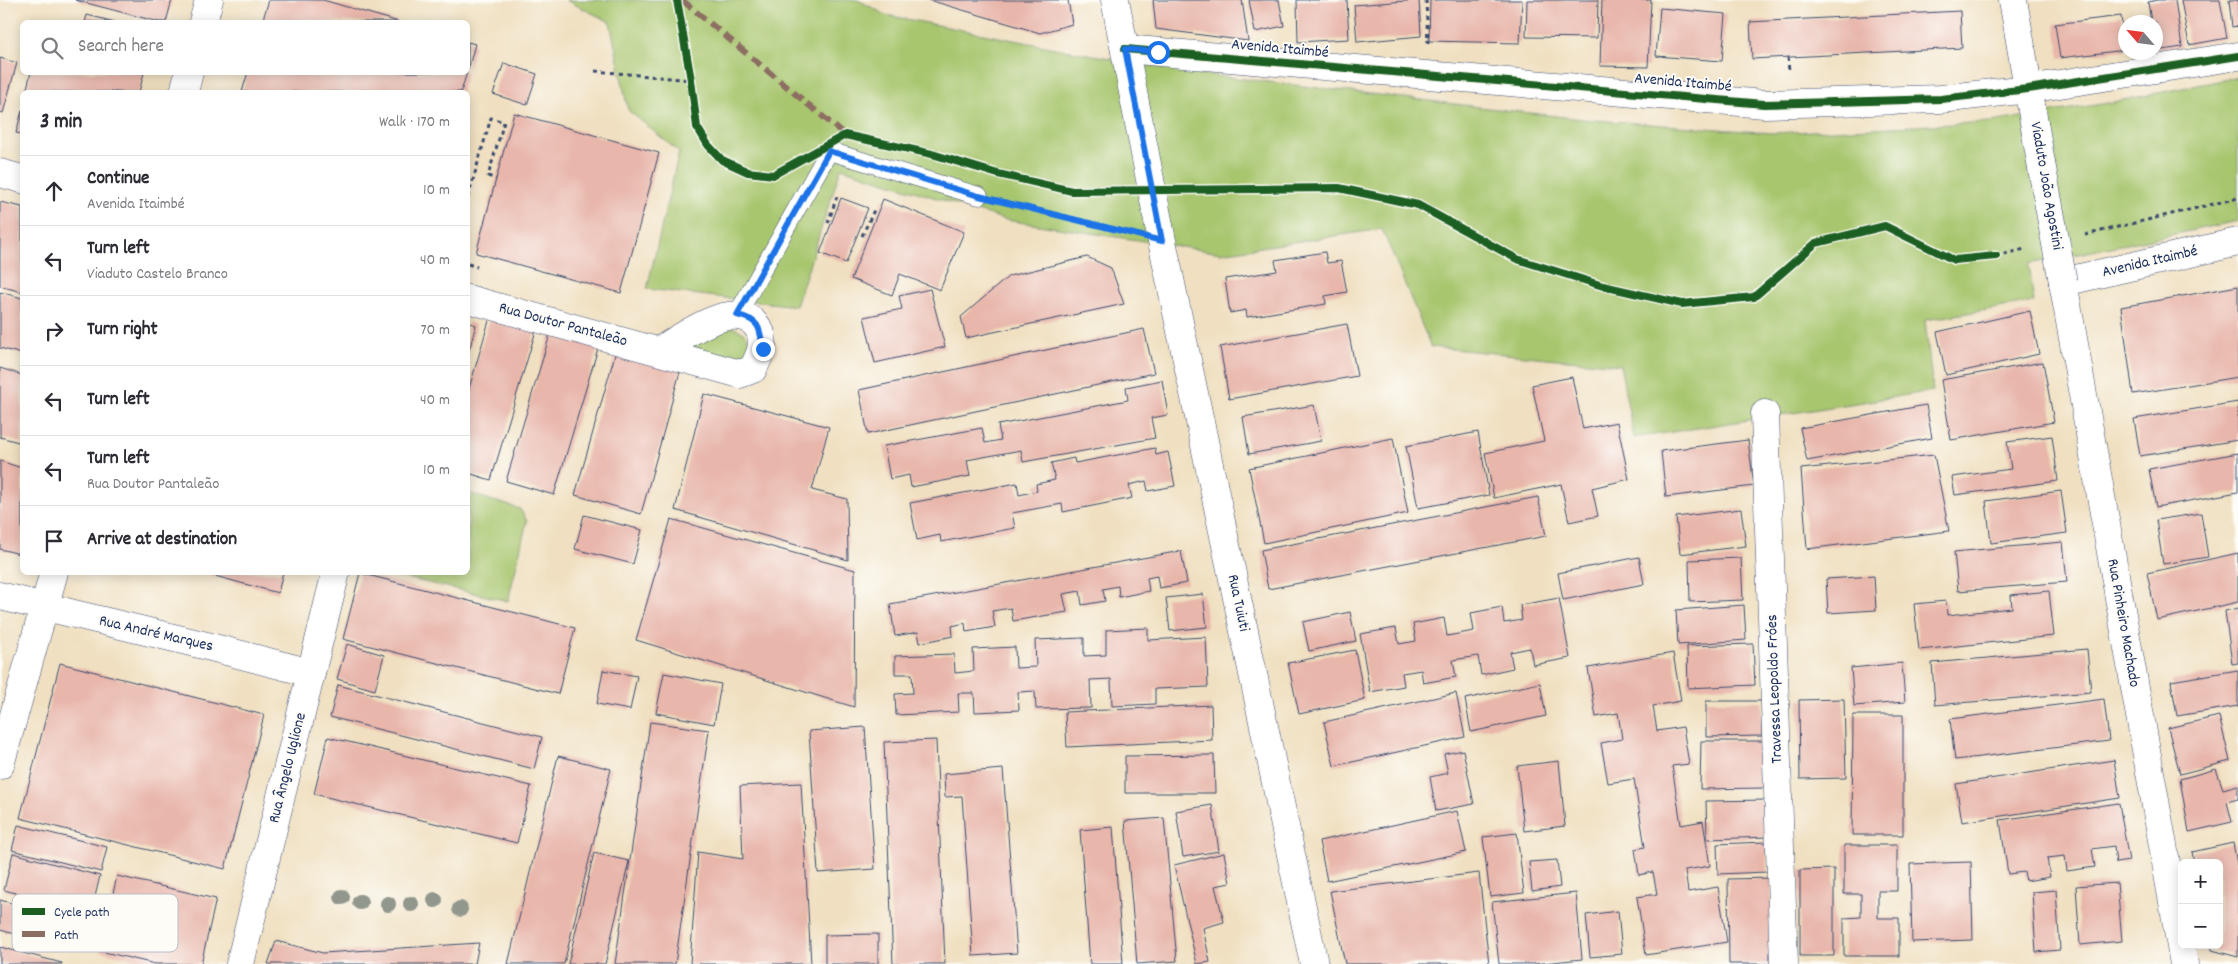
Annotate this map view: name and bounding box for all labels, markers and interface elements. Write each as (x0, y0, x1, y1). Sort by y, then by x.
north arrow (2118, 15, 2163, 60)
search box (20, 20, 470, 75)
street label: Avenida Itaimbé (1230, 33, 1330, 65)
icon: search (38, 34, 66, 62)
text: Search here (78, 34, 164, 61)
route start (1147, 41, 1170, 64)
street label: Avenida Itaimbé (1633, 67, 1733, 99)
text: 3 min (40, 108, 82, 138)
text: Walk · 170 m (379, 111, 450, 134)
street label: Viaduto João Agostini (2023, 120, 2069, 252)
text: Continue (87, 166, 149, 193)
icon: ahead (40, 177, 68, 205)
text: 10 m (423, 179, 450, 202)
text: Avenida Itaimbé (87, 193, 185, 216)
text: Turn left (87, 236, 150, 263)
street label: Avenida Itaimbé (2100, 240, 2200, 284)
icon: left (40, 247, 68, 275)
text: 40 m (420, 249, 450, 272)
text: Viaduto Castelo Branco (87, 263, 228, 286)
street label: Rua Doutor Pantaleão (496, 297, 630, 353)
icon: right (40, 317, 68, 345)
text: Turn right (87, 317, 158, 344)
text: 70 m (420, 319, 450, 342)
route end (752, 338, 775, 361)
icon: left (40, 387, 68, 415)
text: Turn left (87, 387, 150, 414)
text: 40 m (420, 389, 450, 412)
text: Turn left (87, 446, 150, 473)
icon: left (40, 457, 68, 485)
text: 10 m (423, 459, 450, 482)
text: Rua Doutor Pantaleão (87, 473, 219, 496)
icon: arrive (40, 527, 68, 555)
text: Arrive at destination (87, 527, 237, 554)
street label: Rua Pinheiro Machado (2100, 557, 2146, 689)
street label: Rua Tuiuti (1221, 572, 1255, 634)
street label: Rua André Marques (97, 610, 216, 658)
street label: Travessa Leopoldo Fróes (1761, 614, 1789, 764)
street label: Rua Ângelo Uglione (263, 710, 313, 826)
map controls (2178, 859, 2223, 949)
button: + (2178, 859, 2223, 904)
legend (12, 894, 178, 952)
text: Cycle path (54, 903, 110, 923)
button: − (2178, 904, 2223, 949)
text: Path (54, 926, 79, 946)

